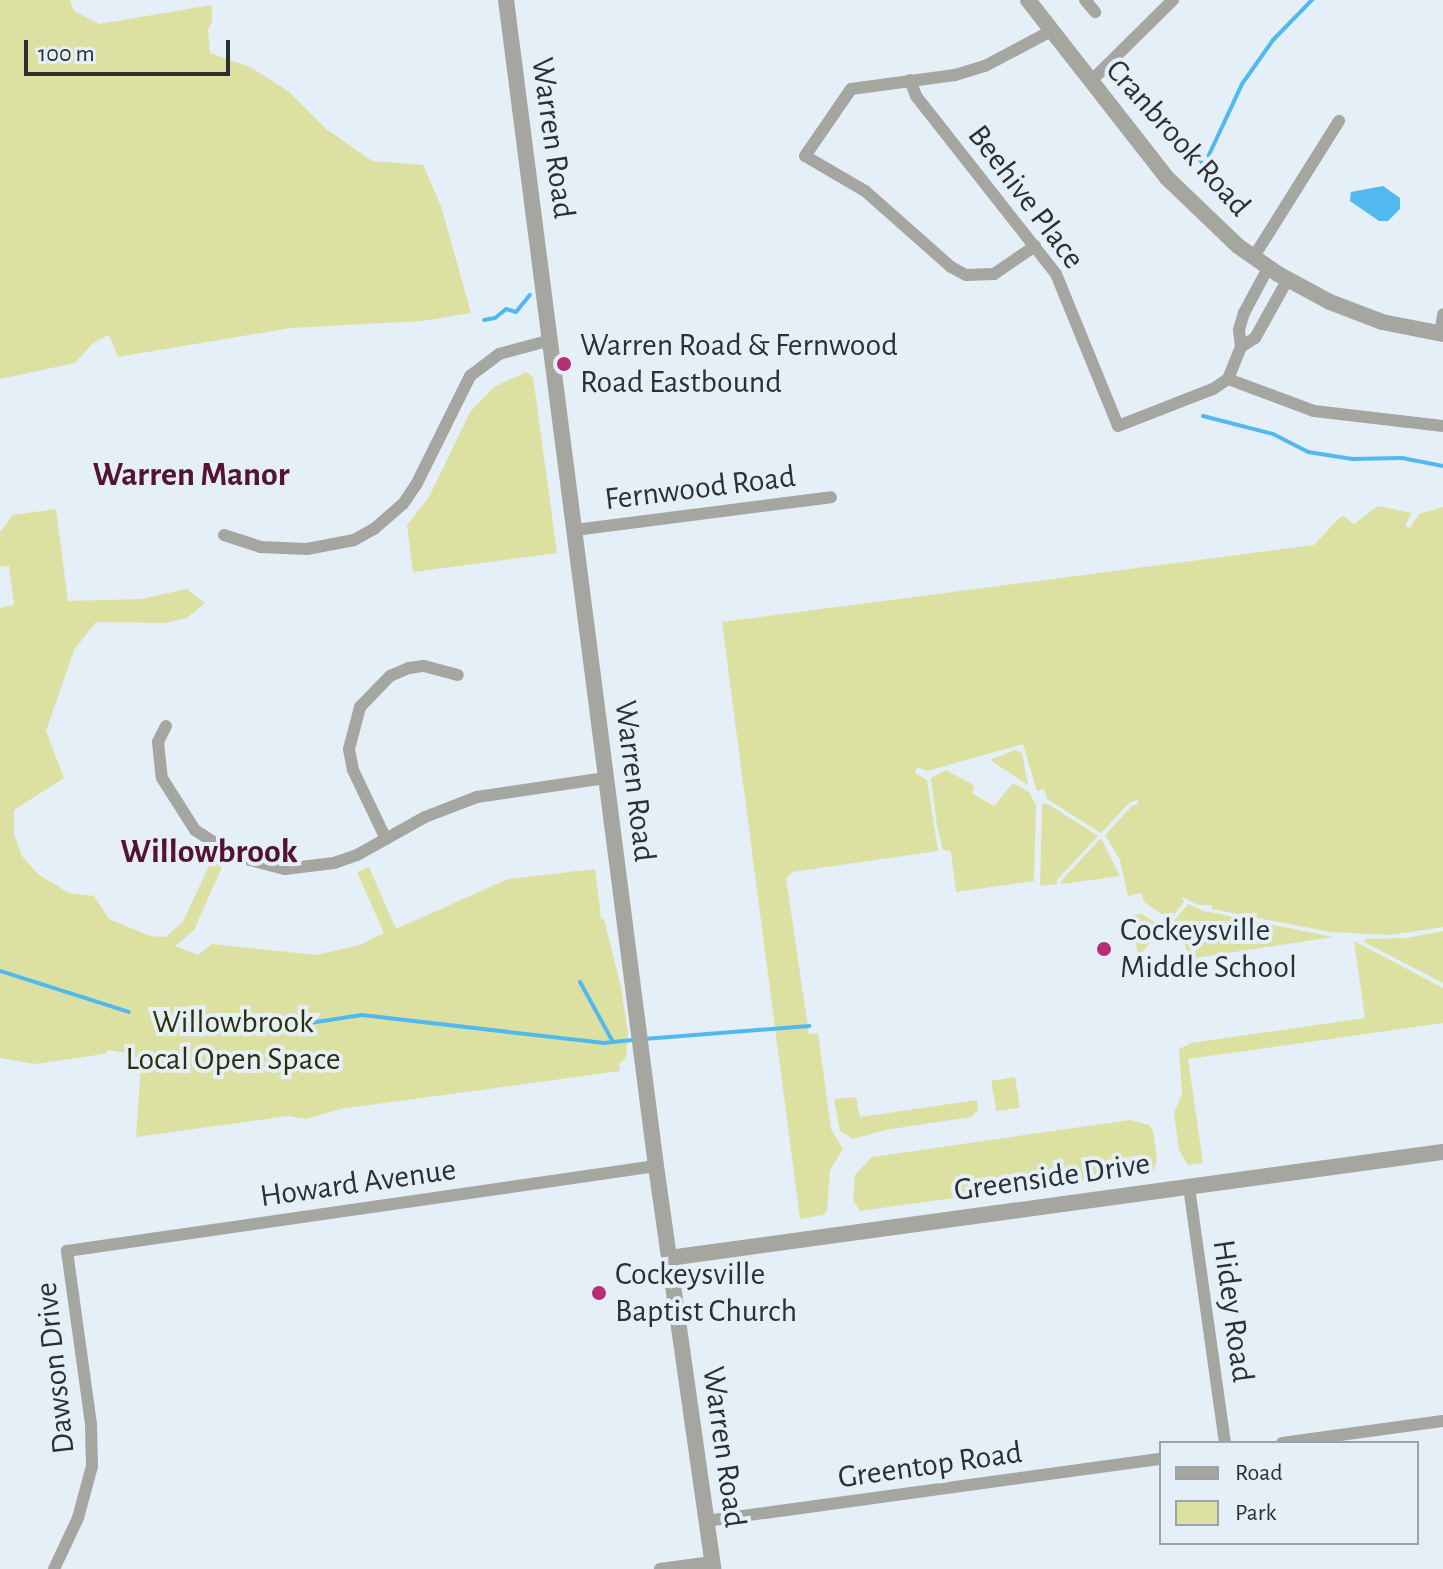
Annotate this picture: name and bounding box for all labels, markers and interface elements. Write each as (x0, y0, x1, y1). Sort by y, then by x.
scale bar (28, 24, 234, 74)
text: 100 m (38, 42, 95, 66)
street label: Cranbrook Road (1097, 51, 1259, 225)
street label: Warren Road (523, 55, 583, 221)
street label: Beehive Place (959, 117, 1093, 277)
place label: Warren Road & Fernwood Road Eastbound (580, 327, 898, 402)
marker: Warren Road & Fernwood Road Eastbound (555, 355, 573, 373)
district label: Warren Manor (92, 456, 290, 496)
street label: Fernwood Road (602, 457, 798, 519)
street label: Warren Road (606, 698, 664, 864)
district label: Willowbrook (120, 833, 298, 873)
place label: Cockeysville Middle School (1120, 912, 1297, 987)
marker: Cockeysville Middle School (1095, 940, 1113, 958)
park label: Willowbrook Local Open Space (126, 1004, 340, 1079)
street label: Greenside Drive (951, 1144, 1153, 1210)
street label: Howard Avenue (258, 1150, 458, 1216)
street label: Hidey Road (1204, 1237, 1262, 1385)
place label: Cockeysville Baptist Church (615, 1256, 797, 1331)
street label: Dawson Drive (27, 1280, 83, 1456)
marker: Cockeysville Baptist Church (590, 1284, 608, 1302)
street label: Warren Road (694, 1364, 754, 1530)
street label: Greentop Road (835, 1433, 1025, 1497)
legend (1159, 1441, 1419, 1545)
text: Road (1235, 1461, 1283, 1485)
text: Park (1235, 1501, 1276, 1525)

